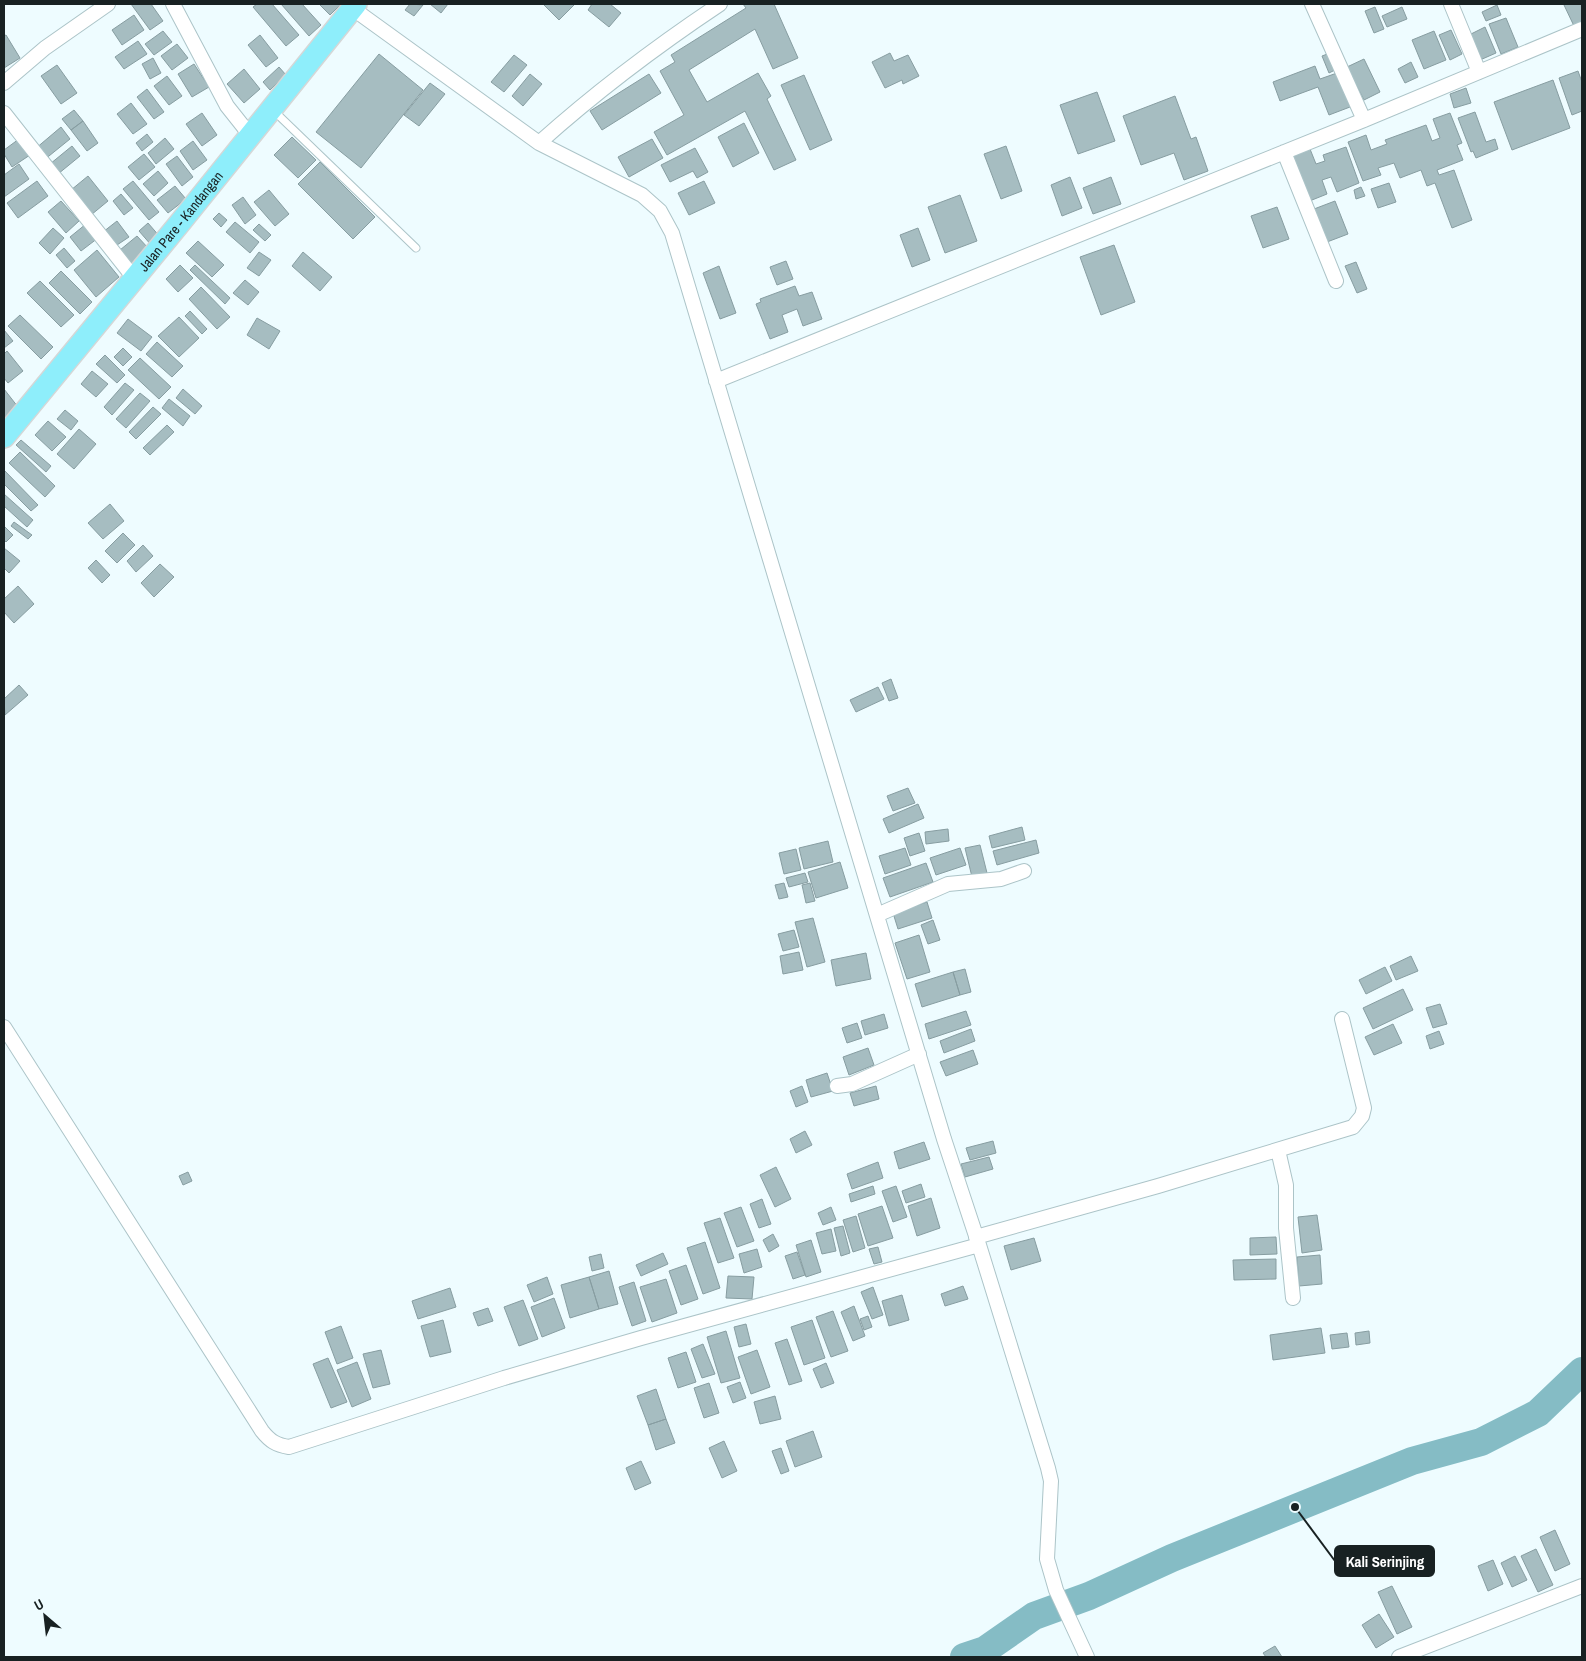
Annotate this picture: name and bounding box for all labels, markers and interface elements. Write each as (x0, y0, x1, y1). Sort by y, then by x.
street label: Jalan Pare - Kandangan (135, 167, 227, 275)
callout: Kali Serinjing (1335, 1546, 1434, 1576)
text: Kali Serinjing (1346, 1551, 1425, 1572)
north arrow (20, 1591, 70, 1641)
text: U (31, 1595, 47, 1614)

